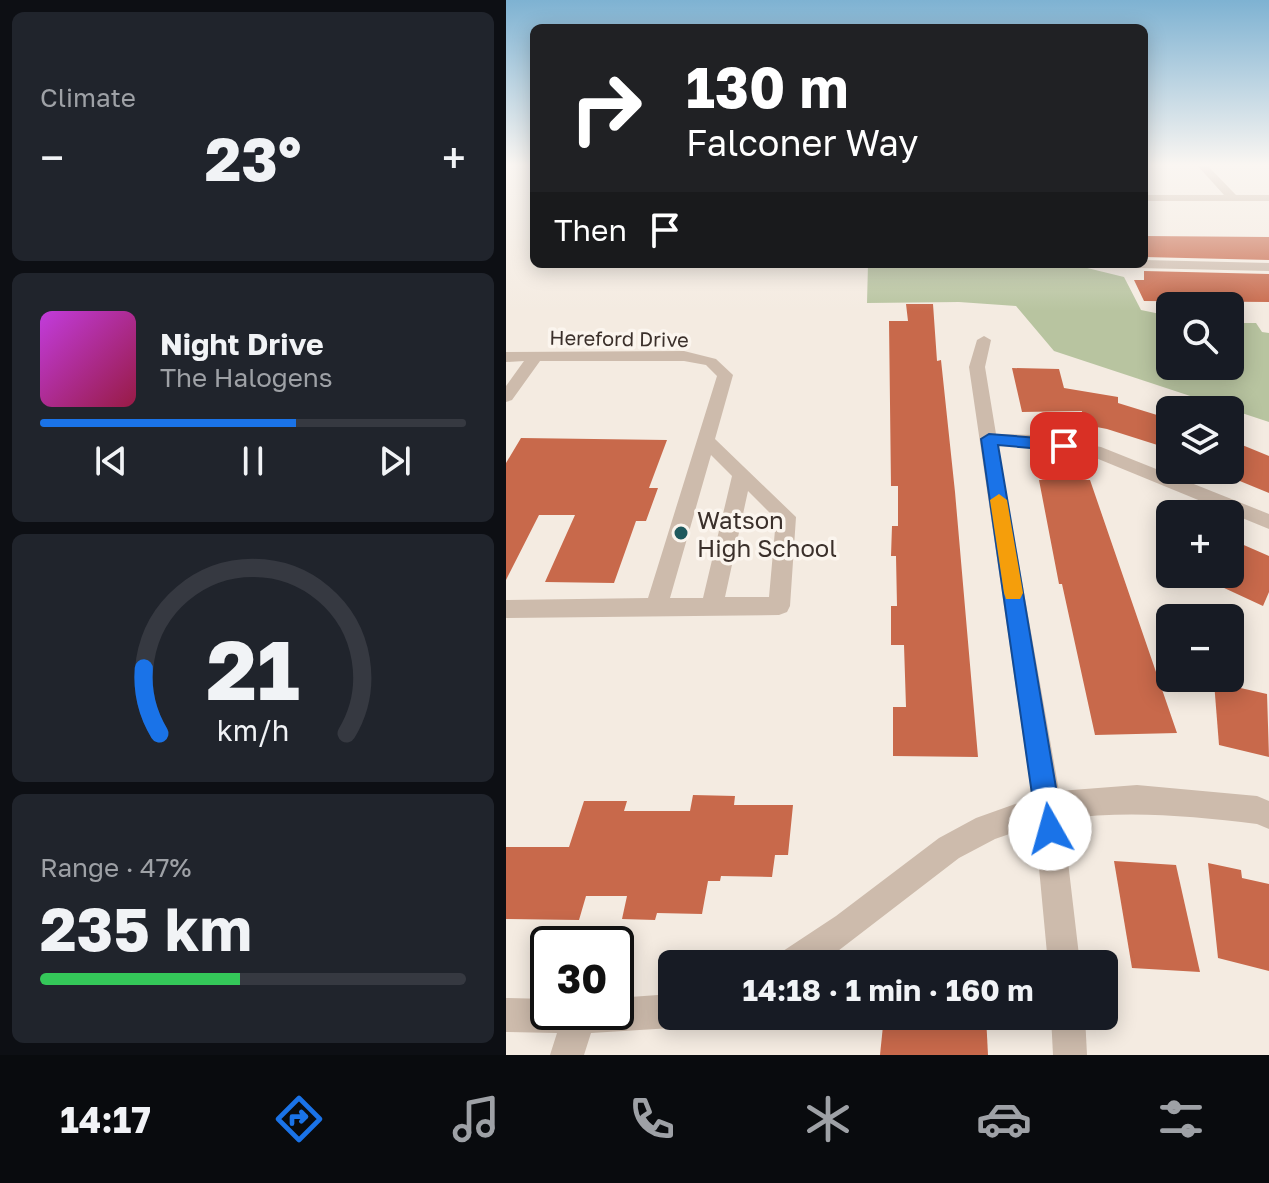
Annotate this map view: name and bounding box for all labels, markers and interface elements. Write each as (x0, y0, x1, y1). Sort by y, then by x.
text: 130 m (686, 53, 848, 120)
icon: right (554, 56, 658, 160)
text: Climate (40, 82, 136, 113)
text: Falconer Way (686, 121, 918, 164)
text: 23° (205, 122, 301, 194)
text: − (40, 131, 64, 184)
text: + (442, 131, 466, 184)
icon: arrive (643, 208, 687, 252)
text: Then (554, 212, 627, 248)
map controls (1156, 292, 1244, 692)
button: search (1156, 292, 1244, 380)
street label: Hereford Drive (549, 325, 689, 351)
text: Night Drive (160, 326, 324, 362)
text: The Halogens (160, 362, 333, 393)
button: layers (1156, 396, 1244, 484)
pin (1030, 412, 1098, 480)
icon: arrive (1042, 424, 1086, 468)
icon: previous (89, 439, 133, 483)
icon: pause (231, 439, 275, 483)
icon: next (373, 439, 417, 483)
button: + (1156, 500, 1244, 588)
place label: Watson High School (697, 505, 837, 562)
marker: Watson High School (672, 524, 690, 542)
button: − (1156, 604, 1244, 692)
text: 21 (206, 617, 300, 717)
text: km/h (217, 713, 289, 747)
position arrow (1008, 787, 1092, 871)
text: Range · 47% (40, 852, 191, 883)
text: 235 km (40, 892, 252, 964)
speed limit sign: 30 (530, 926, 634, 1030)
text: 14:18 · 1 min · 160 m (743, 972, 1033, 1008)
icon: directions (271, 1091, 327, 1147)
icon: music (448, 1091, 504, 1147)
icon: phone (624, 1091, 680, 1147)
icon: climate (800, 1091, 856, 1147)
icon: car (976, 1091, 1032, 1147)
icon: filters (1153, 1091, 1209, 1147)
text: 14:17 (60, 1098, 151, 1141)

